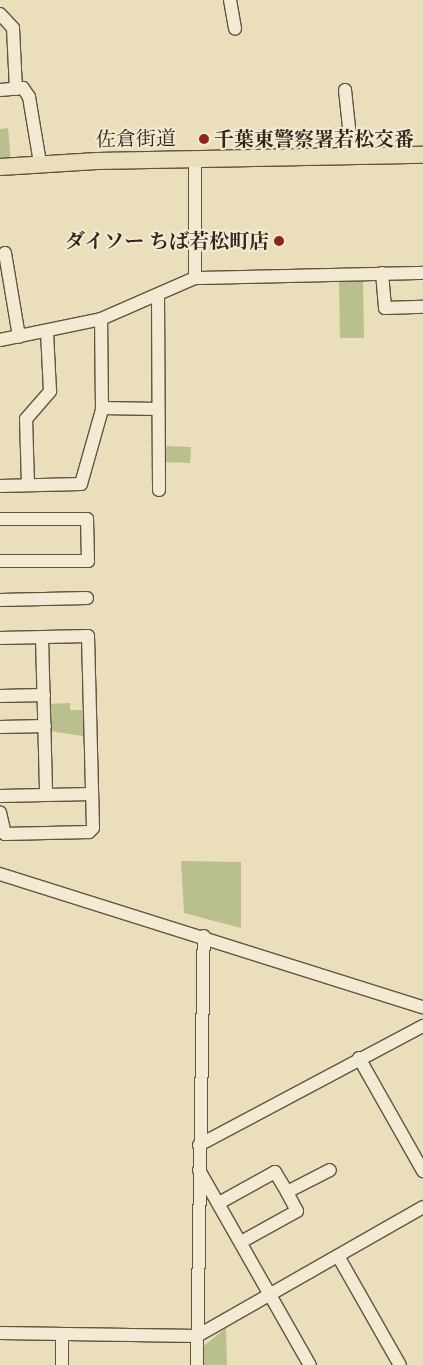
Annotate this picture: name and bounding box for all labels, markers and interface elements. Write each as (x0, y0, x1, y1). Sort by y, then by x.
street label: 佐倉街道 (96, 126, 176, 152)
place label: 千葉東警察署若松交番 (214, 127, 414, 151)
marker: 千葉東警察署若松交番 (198, 133, 210, 145)
place label: ダイソー ちば若松町店 (64, 229, 269, 253)
marker: ダイソー ちば若松町店 (273, 235, 285, 247)

